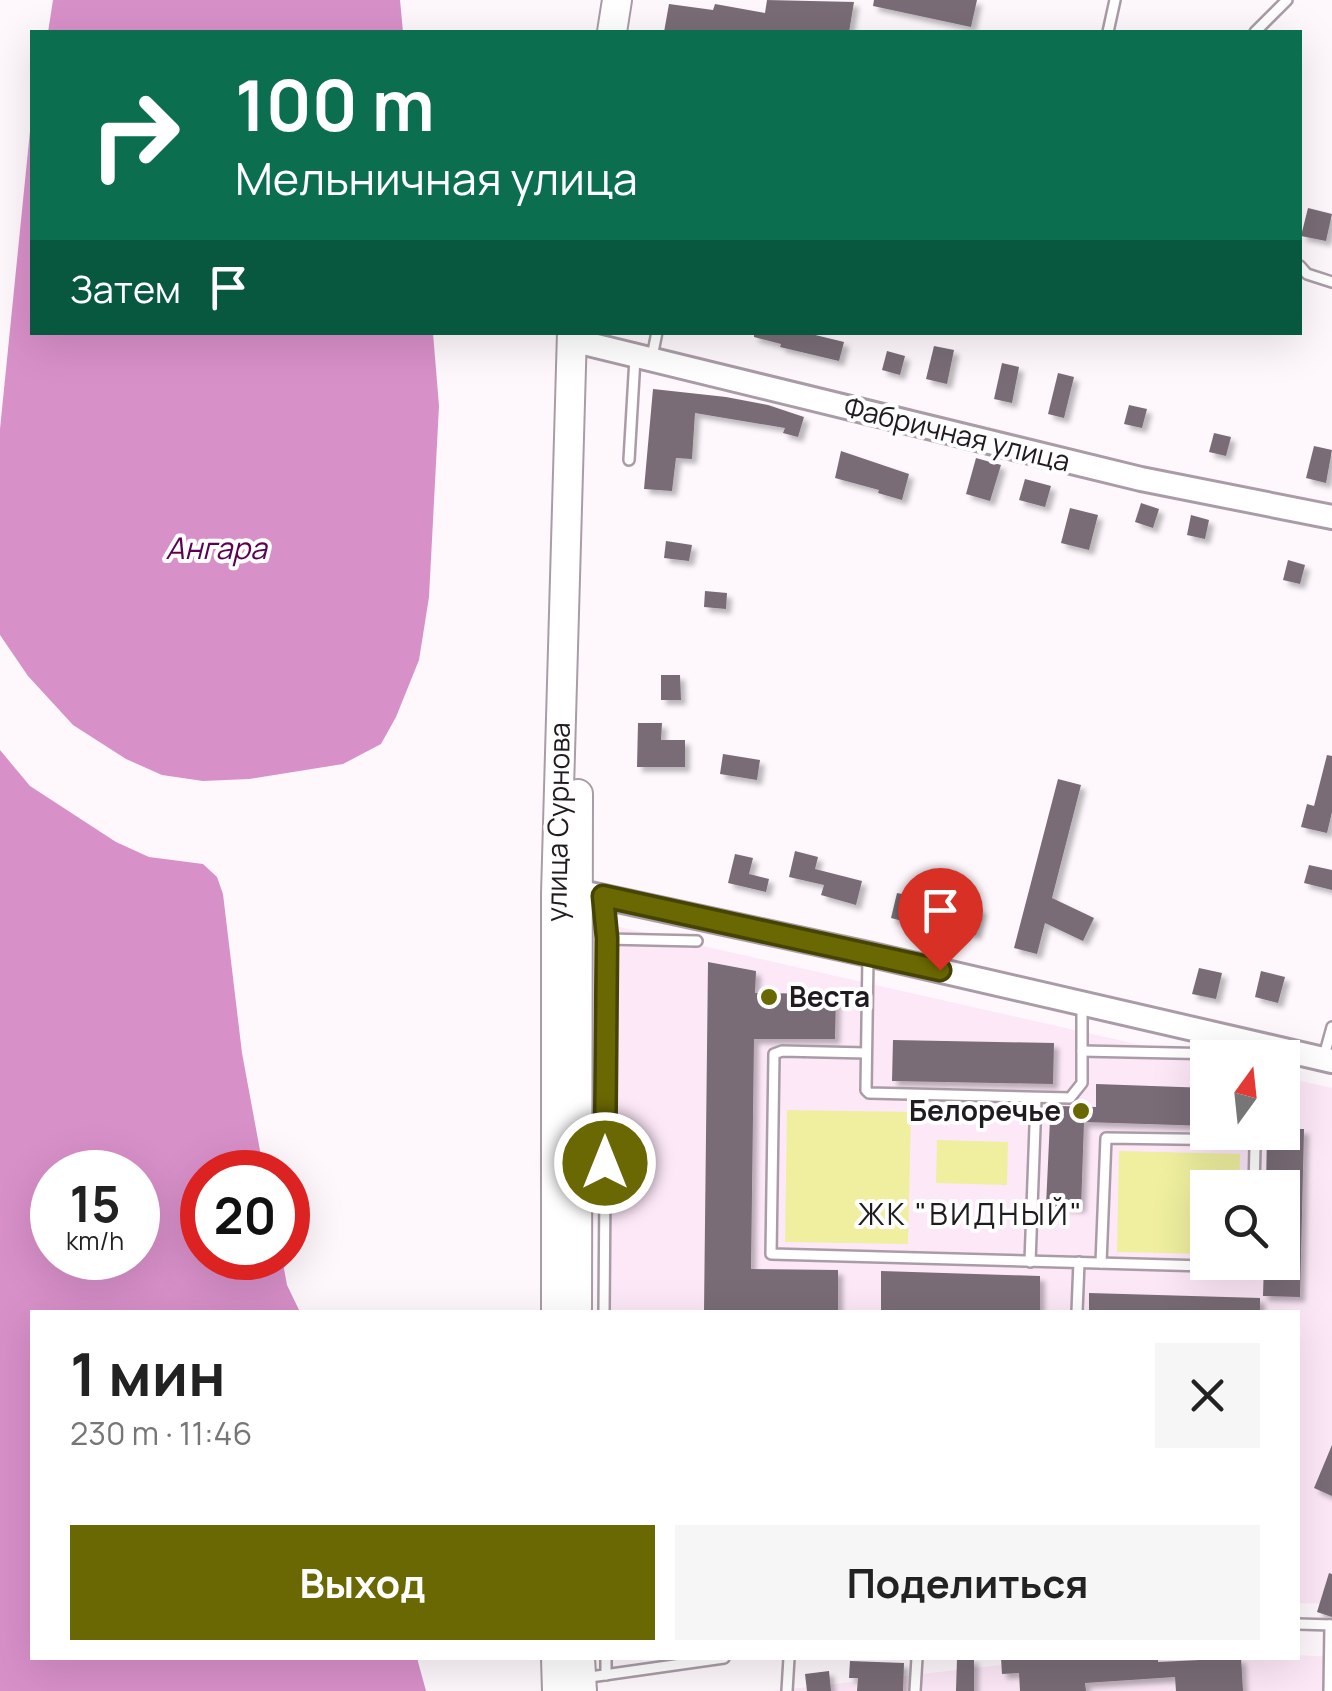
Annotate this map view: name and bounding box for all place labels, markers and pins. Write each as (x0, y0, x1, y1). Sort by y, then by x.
pin (898, 868, 983, 971)
place label: Веста (789, 977, 870, 1015)
marker: Веста (758, 986, 780, 1008)
place label: Белоречье (909, 1091, 1061, 1129)
marker: Белоречье (1070, 1100, 1092, 1122)

